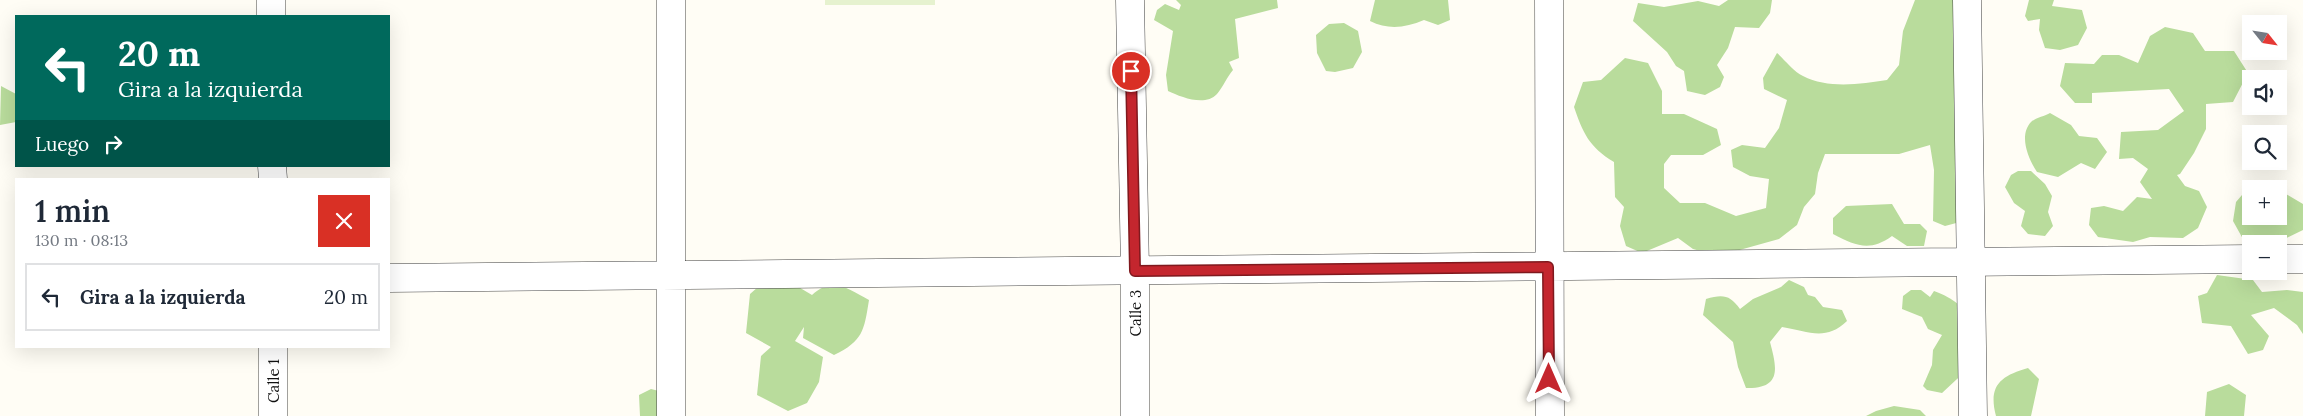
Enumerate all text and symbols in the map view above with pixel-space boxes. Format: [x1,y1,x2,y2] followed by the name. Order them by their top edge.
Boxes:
[2242,15,2288,60] north arrow
[2242,15,2287,280] map controls
[118,31,200,76] text: 20 m
[35,35,100,100] icon: left
[1110,50,1152,92] pin
[1117,57,1145,85] icon: arrive
[2242,70,2287,115] button: sound
[118,75,303,103] text: Gira a la izquierda
[2242,125,2287,170] button: search
[99,130,127,158] icon: right
[35,132,89,156] text: Luego
[2242,180,2287,225] button: +
[35,192,110,230] text: 1 min
[318,195,370,247] button: close
[35,230,128,250] text: 130 m · 08:13
[2242,235,2287,280] button: −
[37,283,65,311] icon: left
[80,285,246,309] text: Gira a la izquierda
[324,285,368,309] text: 20 m
[1126,290,1145,336] street label: Calle 3
[1522,352,1574,404] position arrow
[264,359,283,403] street label: Calle 1

